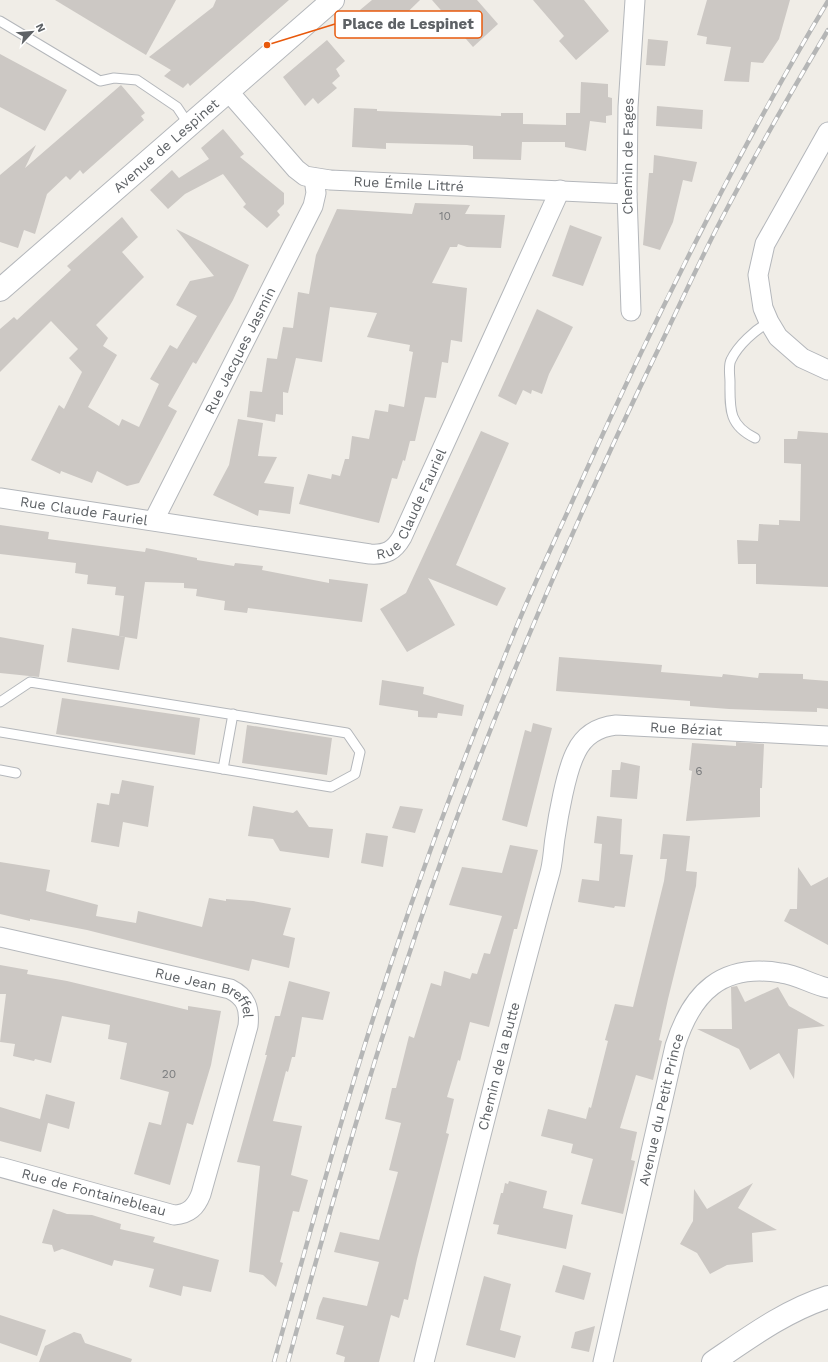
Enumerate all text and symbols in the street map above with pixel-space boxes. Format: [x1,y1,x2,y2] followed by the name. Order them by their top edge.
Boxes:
[335,11,482,38] callout: Place de Lespinet
[12,12,52,52] north arrow
[342,15,474,33] text: Place de Lespinet
[33,21,48,34] text: N
[110,95,222,196] street label: Avenue de Lespinet
[619,97,637,215] street label: Chemin de Fages
[353,173,464,194] street label: Rue Émile Littré
[439,209,451,223] house number: 10
[201,284,279,417] street label: Rue Jacques Jasmin
[375,445,450,562] street label: Rue Claude Fauriel
[19,493,150,528] street label: Rue Claude Fauriel
[649,719,723,739] street label: Rue Béziat
[695,764,703,778] house number: 6
[154,964,257,1019] street label: Rue Jean Breffel
[474,1000,523,1132] street label: Chemin de la Butte
[635,1031,687,1187] street label: Avenue du Petit Prince
[162,1067,176,1081] house number: 20
[20,1165,168,1219] street label: Rue de Fontainebleau

